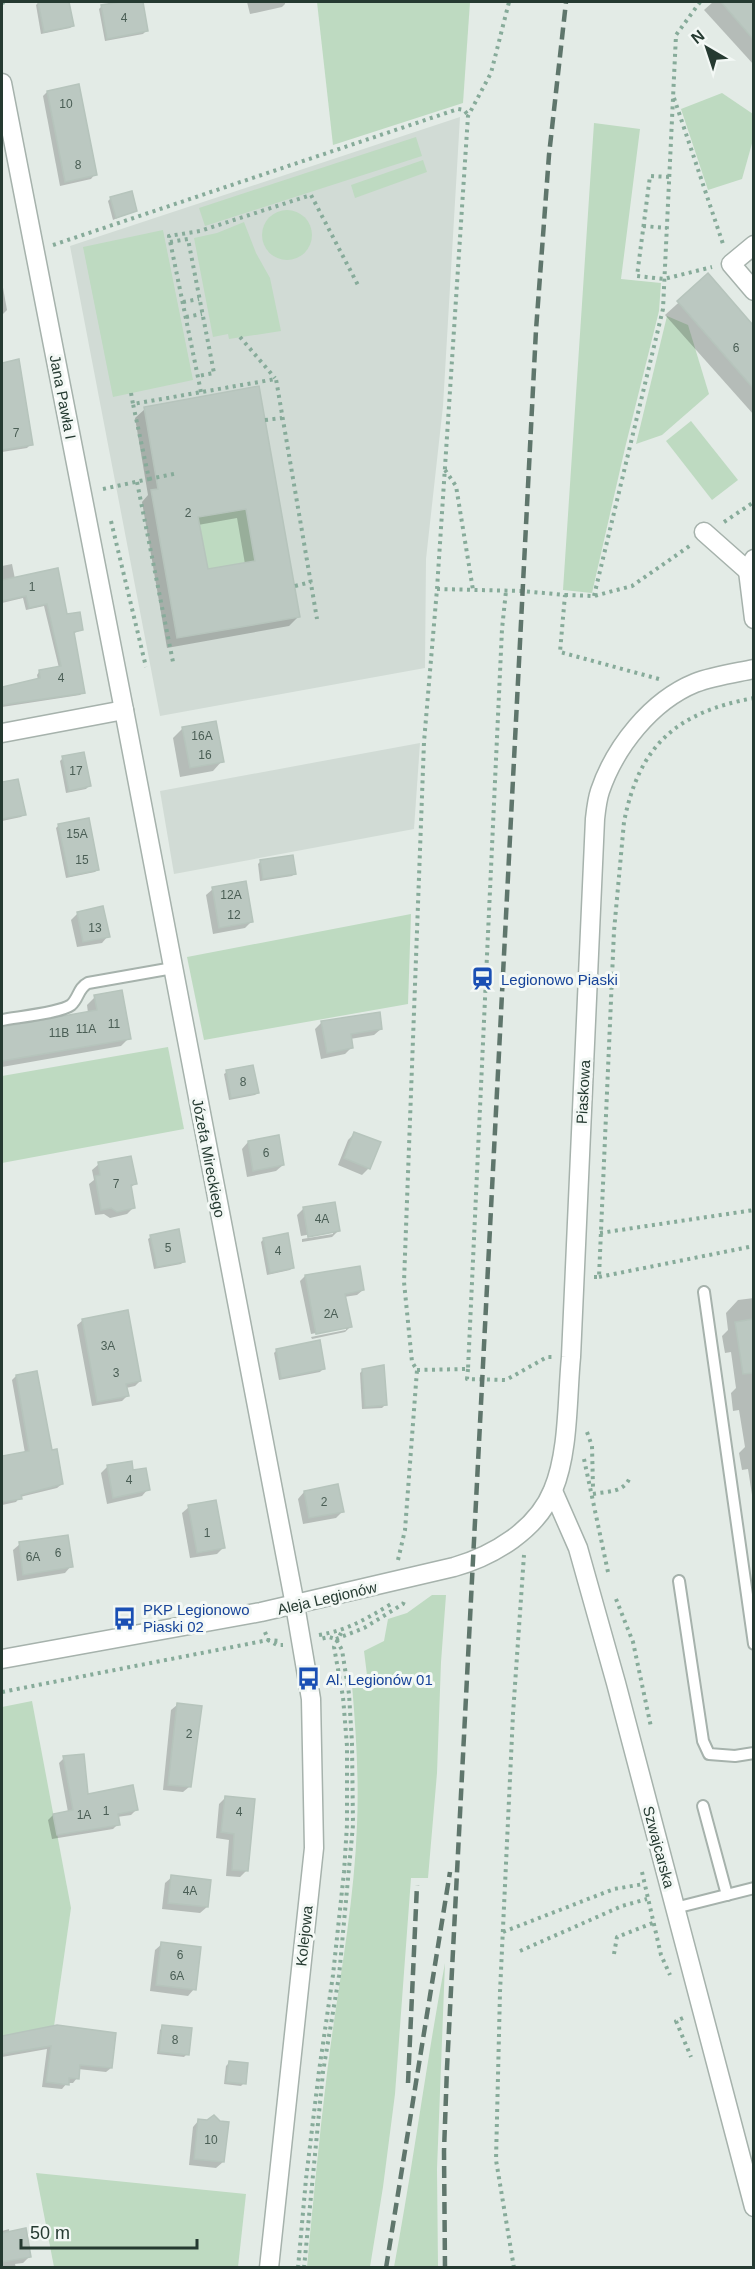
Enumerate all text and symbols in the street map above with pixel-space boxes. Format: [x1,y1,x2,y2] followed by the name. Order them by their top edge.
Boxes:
[121,11,128,25] house number: 4
[677,18,737,78] north arrow
[688,26,708,47] text: N
[59,97,73,111] house number: 10
[75,158,82,172] house number: 8
[733,341,740,355] house number: 6
[46,353,80,441] street label: Jana Pawła I
[13,426,20,440] house number: 7
[185,506,192,520] house number: 2
[29,580,36,594] house number: 1
[58,671,65,685] house number: 4
[191,729,213,743] house number: 16A
[198,748,212,762] house number: 16
[69,764,83,778] house number: 17
[66,827,88,841] house number: 15A
[75,853,89,867] house number: 15
[220,888,242,902] house number: 12A
[227,908,241,922] house number: 12
[88,921,102,935] house number: 13
[470,966,496,992] station icon: Legionowo Piaski
[501,971,618,988] place label: Legionowo Piaski
[108,1017,121,1031] house number: 11
[76,1022,96,1036] house number: 11A
[49,1026,69,1040] house number: 11B
[573,1059,593,1125] street label: Piaskowa
[240,1075,247,1089] house number: 8
[189,1097,229,1219] street label: Józefa Mireckiego
[263,1146,270,1160] house number: 6
[113,1177,120,1191] house number: 7
[315,1212,329,1226] house number: 4A
[165,1241,172,1255] house number: 5
[275,1244,282,1258] house number: 4
[324,1307,338,1321] house number: 2A
[101,1339,115,1353] house number: 3A
[113,1366,120,1380] house number: 3
[126,1473,133,1487] house number: 4
[321,1495,328,1509] house number: 2
[204,1526,211,1540] house number: 1
[55,1546,62,1560] house number: 6
[26,1550,40,1564] house number: 6A
[276,1578,379,1618] street label: Aleja Legionów
[143,1601,249,1635] place label: PKP Legionowo Piaski 02
[112,1605,138,1631] bus stop icon: PKP Legionowo Piaski 02
[295,1666,321,1692] bus stop icon: Al. Legionów 01
[326,1671,433,1688] place label: Al. Legionów 01
[186,1727,193,1741] house number: 2
[103,1804,110,1818] house number: 1
[640,1804,678,1890] street label: Szwajcarska
[236,1805,243,1819] house number: 4
[77,1808,91,1822] house number: 1A
[183,1884,197,1898] house number: 4A
[292,1904,316,1967] street label: Kolejowa
[177,1948,184,1962] house number: 6
[170,1969,184,1983] house number: 6A
[172,2033,179,2047] house number: 8
[204,2133,218,2147] house number: 10
[21,2212,196,2250] scale bar
[30,2223,70,2243] text: 50 m

